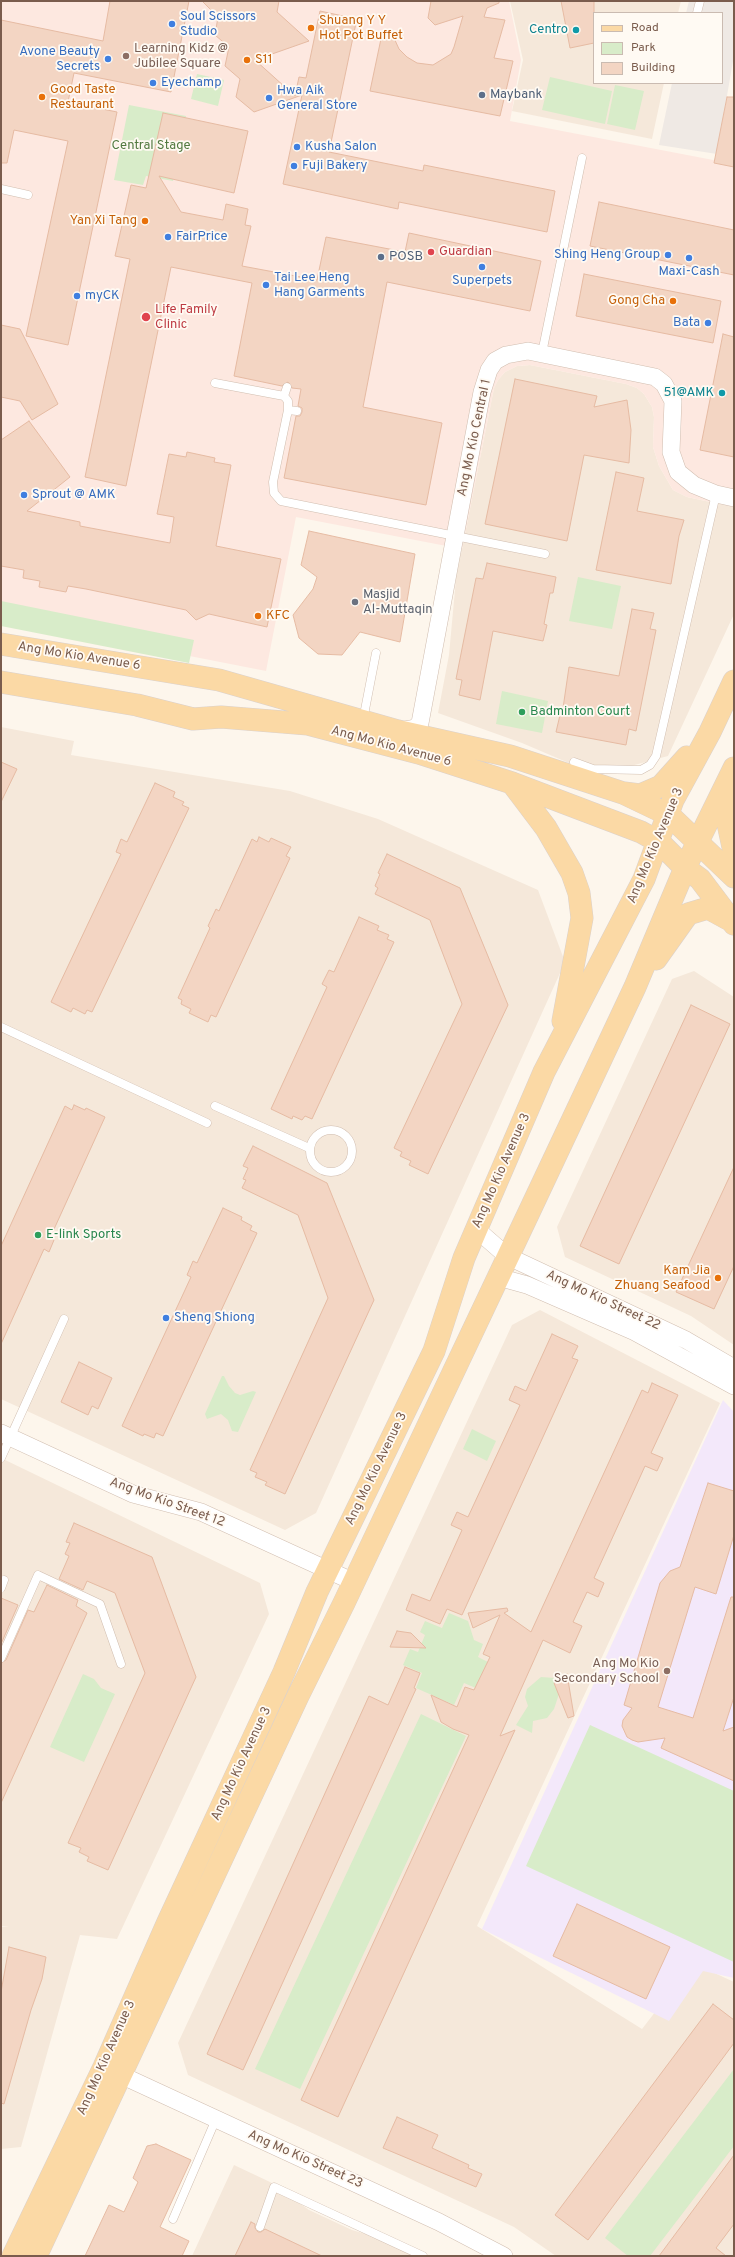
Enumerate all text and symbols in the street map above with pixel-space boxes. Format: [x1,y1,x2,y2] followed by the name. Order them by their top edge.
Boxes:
[180,9,256,40] place label: Soul Scissors Studio
[593,12,723,84] legend
[319,13,403,44] place label: Shuang Y Y Hot Pot Buffet
[167,19,177,29] marker: Soul Scissors Studio
[631,20,659,36] text: Road
[529,22,568,38] place label: Centro
[306,23,316,33] marker: Shuang Y Y Hot Pot Buffet
[571,25,581,35] marker: Centro
[631,40,656,56] text: Park
[134,41,228,72] place label: Learning Kidz @ Jubilee Square
[19,44,100,75] place label: Avone Beauty Secrets
[121,51,131,61] marker: Learning Kidz @ Jubilee Square
[255,52,272,68] place label: S11
[103,54,113,64] marker: Avone Beauty Secrets
[242,55,252,65] marker: S11
[631,60,675,76] text: Building
[161,75,222,91] place label: Eyechamp
[148,78,158,88] marker: Eyechamp
[50,82,116,113] place label: Good Taste Restaurant
[277,83,357,114] place label: Hwa Aik General Store
[490,87,542,103] place label: Maybank
[477,90,487,100] marker: Maybank
[37,92,47,102] marker: Good Taste Restaurant
[264,93,274,103] marker: Hwa Aik General Store
[112,138,190,154] park label: Central Stage
[305,139,377,155] place label: Kusha Salon
[292,142,302,152] marker: Kusha Salon
[302,158,367,174] place label: Fuji Bakery
[289,161,299,171] marker: Fuji Bakery
[70,213,137,229] place label: Yan Xi Tang
[140,216,150,226] marker: Yan Xi Tang
[176,229,228,245] place label: FairPrice
[163,232,173,242] marker: FairPrice
[439,244,492,260] place label: Guardian
[426,247,436,257] marker: Guardian
[554,247,660,263] place label: Shing Heng Group
[389,249,423,265] place label: POSB
[663,250,673,260] marker: Shing Heng Group
[376,252,386,262] marker: POSB
[684,253,694,263] marker: Maxi-Cash
[477,262,487,272] marker: Superpets
[659,264,719,280] place label: Maxi-Cash
[274,270,365,301] place label: Tai Lee Heng Hang Garments
[452,273,512,289] place label: Superpets
[261,280,271,290] marker: Tai Lee Heng Hang Garments
[85,288,120,304] place label: myCK
[72,291,82,301] marker: myCK
[608,293,665,309] place label: Gong Cha
[668,296,678,306] marker: Gong Cha
[155,302,217,333] place label: Life Family Clinic
[140,311,152,323] marker: Life Family Clinic
[673,315,700,331] place label: Bata
[703,318,713,328] marker: Bata
[455,378,495,498] street label: Ang Mo Kio Central 1
[663,385,714,401] place label: 51@AMK
[717,388,727,398] marker: 51@AMK
[32,487,115,503] place label: Sprout @ AMK
[19,490,29,500] marker: Sprout @ AMK
[363,587,433,618] place label: Masjid Al-Muttaqin
[350,597,360,607] marker: Masjid Al-Muttaqin
[266,608,290,624] place label: KFC
[253,611,263,621] marker: KFC
[17,640,141,674] street label: Ang Mo Kio Avenue 6
[530,704,630,720] place label: Badminton Court
[517,707,527,717] marker: Badminton Court
[329,723,453,771] street label: Ang Mo Kio Avenue 6
[625,786,687,906] street label: Ang Mo Kio Avenue 3
[470,1111,534,1231] street label: Ang Mo Kio Avenue 3
[46,1227,121,1243] place label: E-link Sports
[33,1230,43,1240] marker: E-link Sports
[614,1263,710,1294] place label: Kam Jia Zhuang Seafood
[543,1268,663,1334] street label: Ang Mo Kio Street 22
[713,1273,723,1283] marker: Kam Jia Zhuang Seafood
[174,1310,255,1326] place label: Sheng Shiong
[161,1313,171,1323] marker: Sheng Shiong
[343,1410,411,1528] street label: Ang Mo Kio Avenue 3
[107,1475,227,1531] street label: Ang Mo Kio Street 12
[554,1656,659,1687] place label: Ang Mo Kio Secondary School
[662,1666,672,1676] marker: Ang Mo Kio Secondary School
[209,1704,275,1824] street label: Ang Mo Kio Avenue 3
[75,1998,139,2118] street label: Ang Mo Kio Avenue 3
[245,2128,365,2192] street label: Ang Mo Kio Street 23

